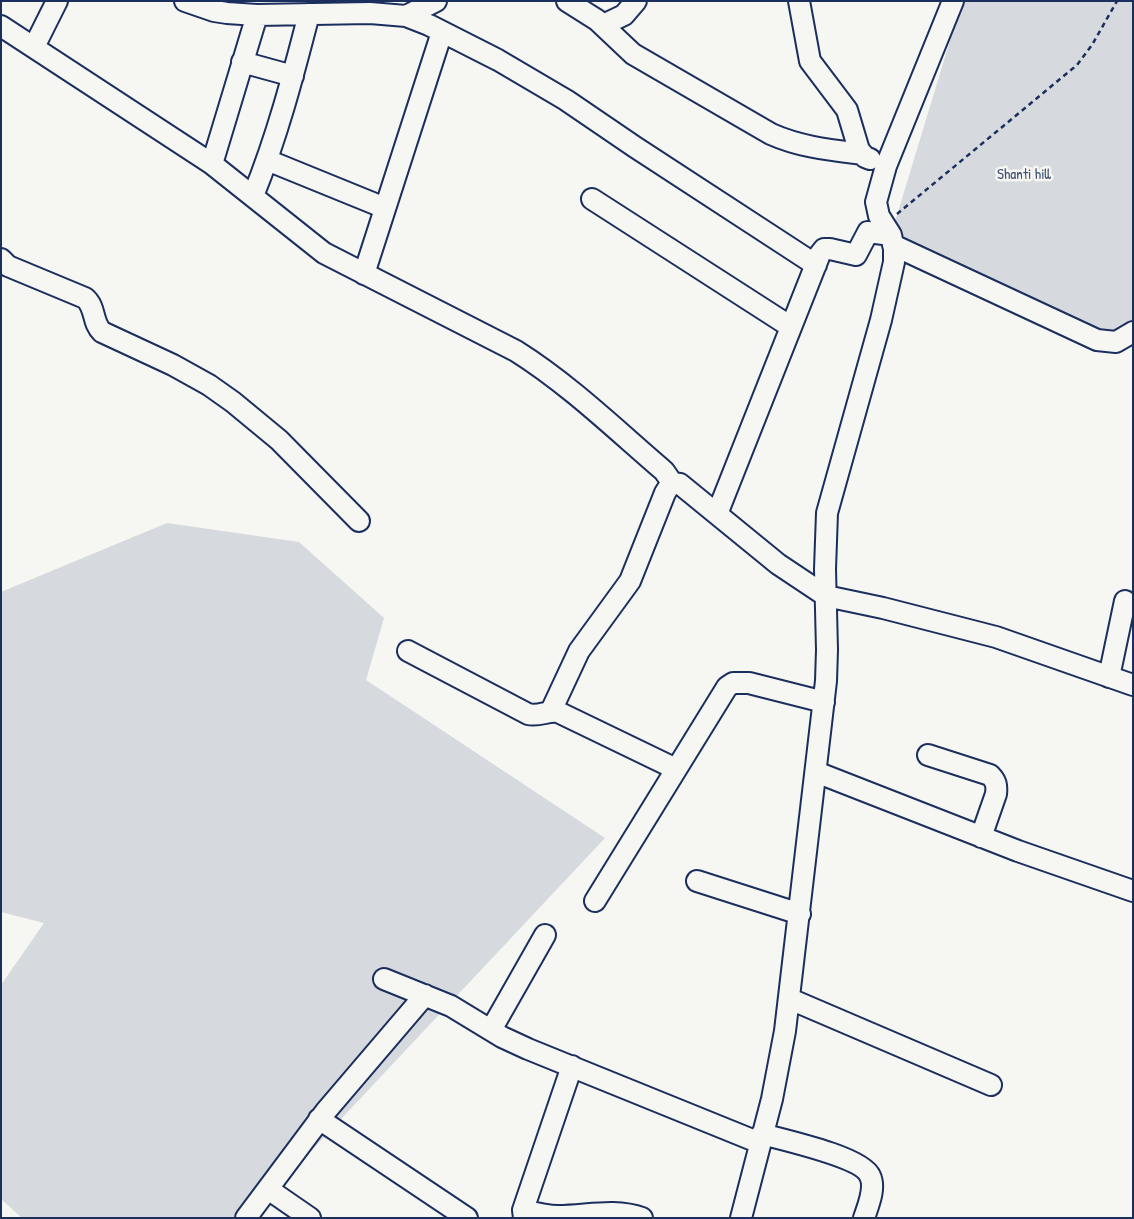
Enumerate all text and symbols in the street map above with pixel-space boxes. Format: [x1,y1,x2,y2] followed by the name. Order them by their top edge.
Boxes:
[997,166,1051,184] park label: Shanti hill

